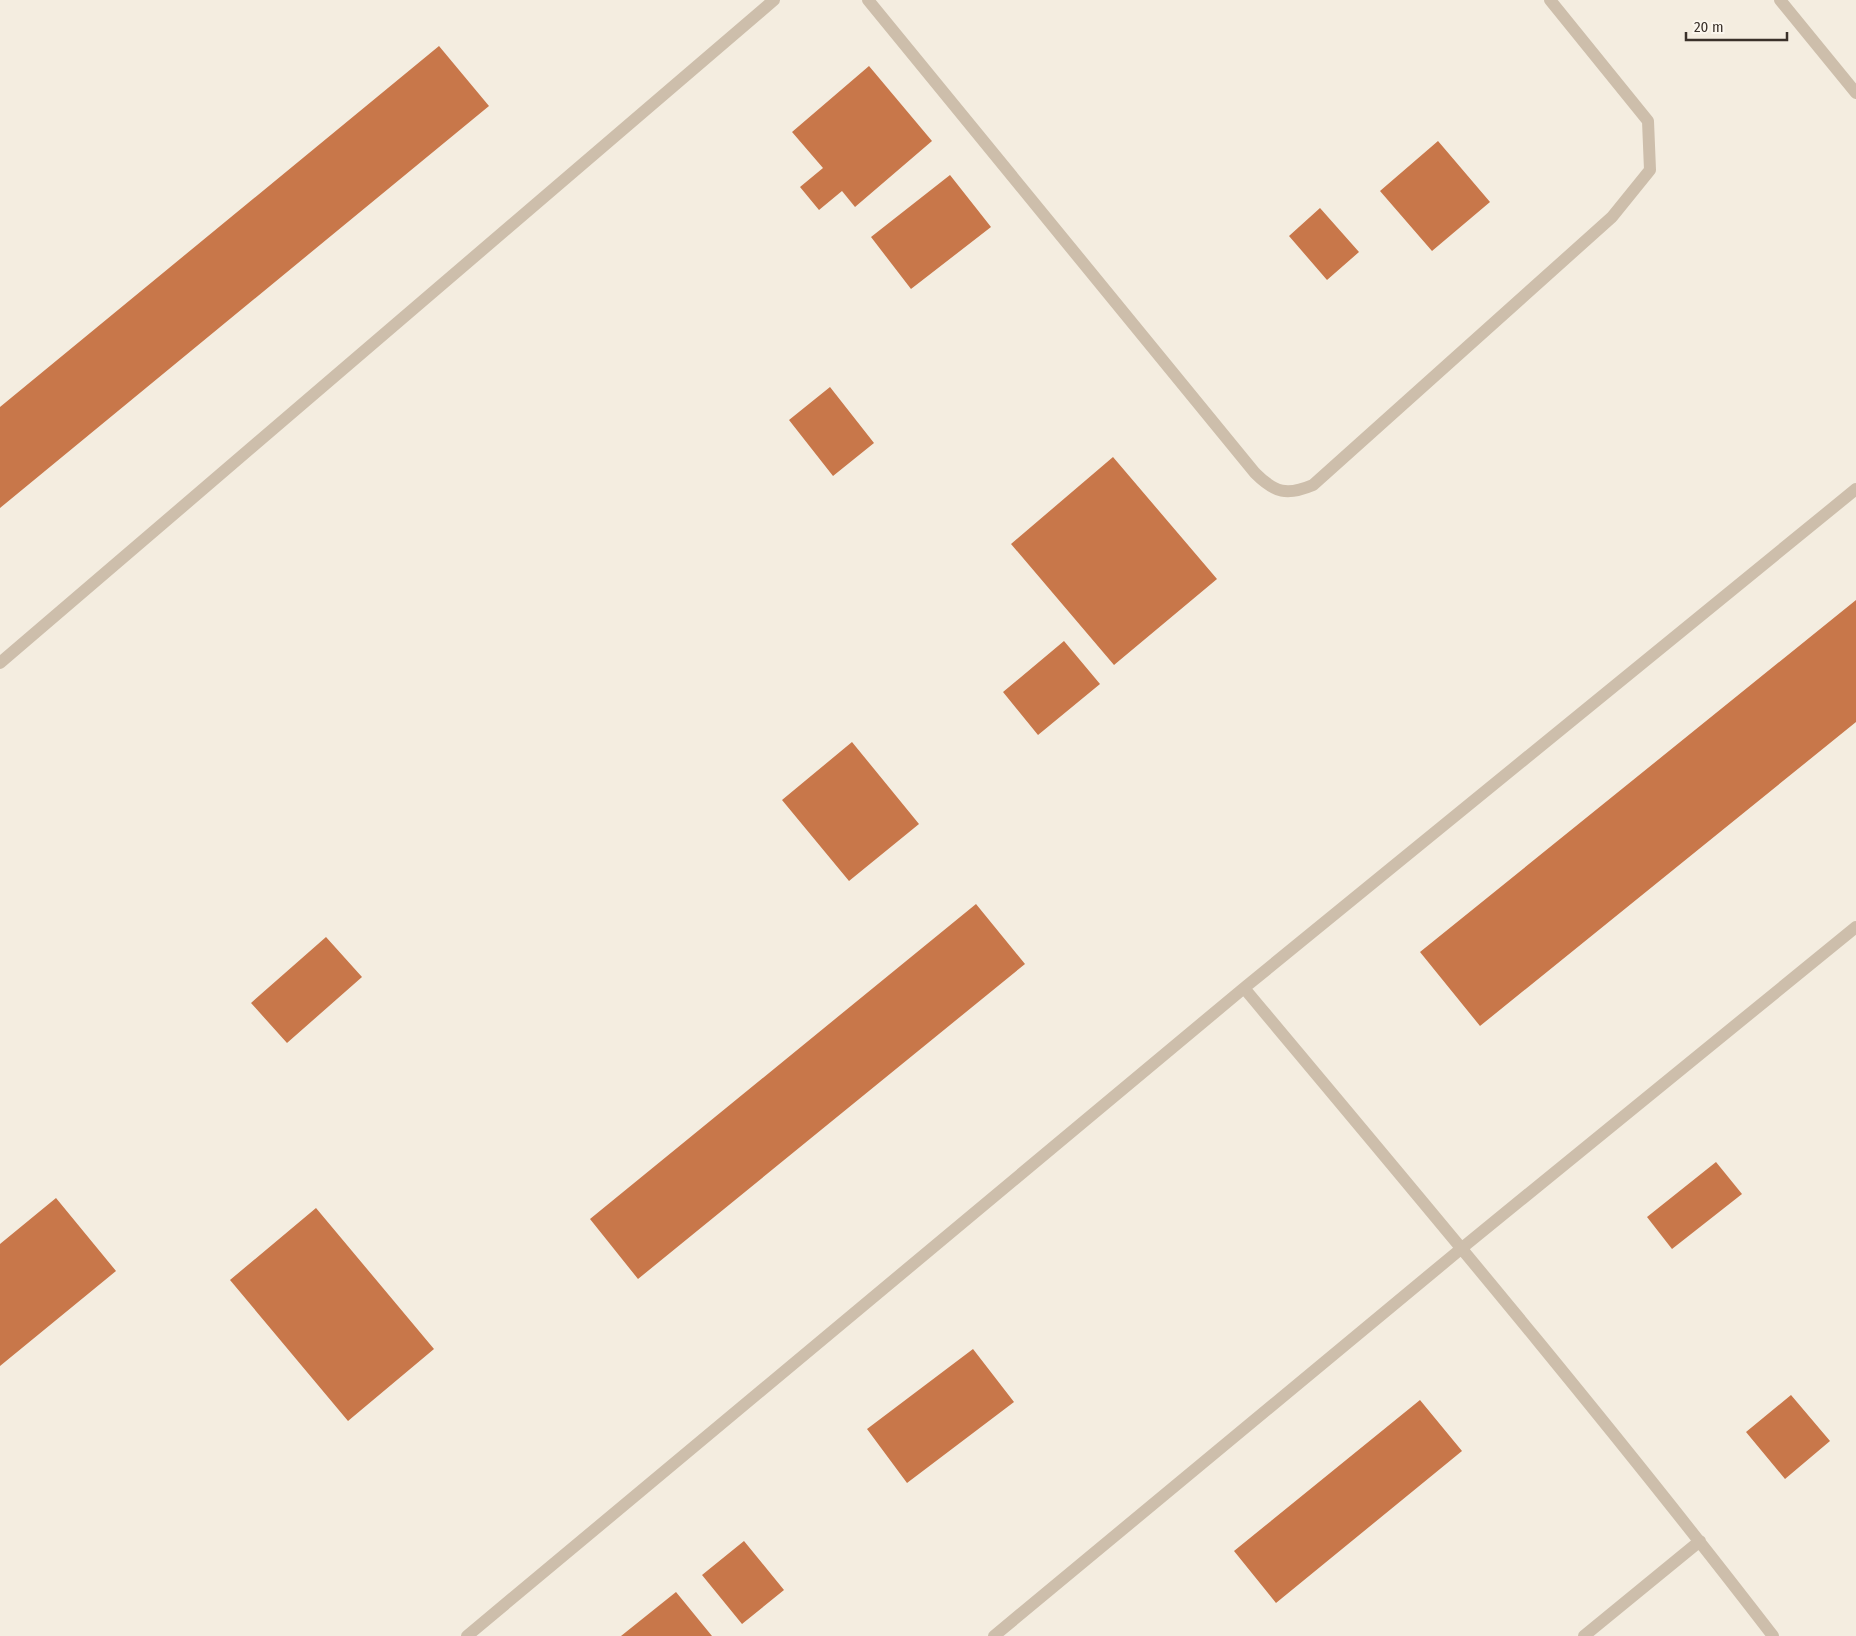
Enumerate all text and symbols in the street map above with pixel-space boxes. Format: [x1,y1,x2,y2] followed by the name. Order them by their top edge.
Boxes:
[1686,10,1787,42] scale bar
[1694,18,1724,36] text: 20 m

